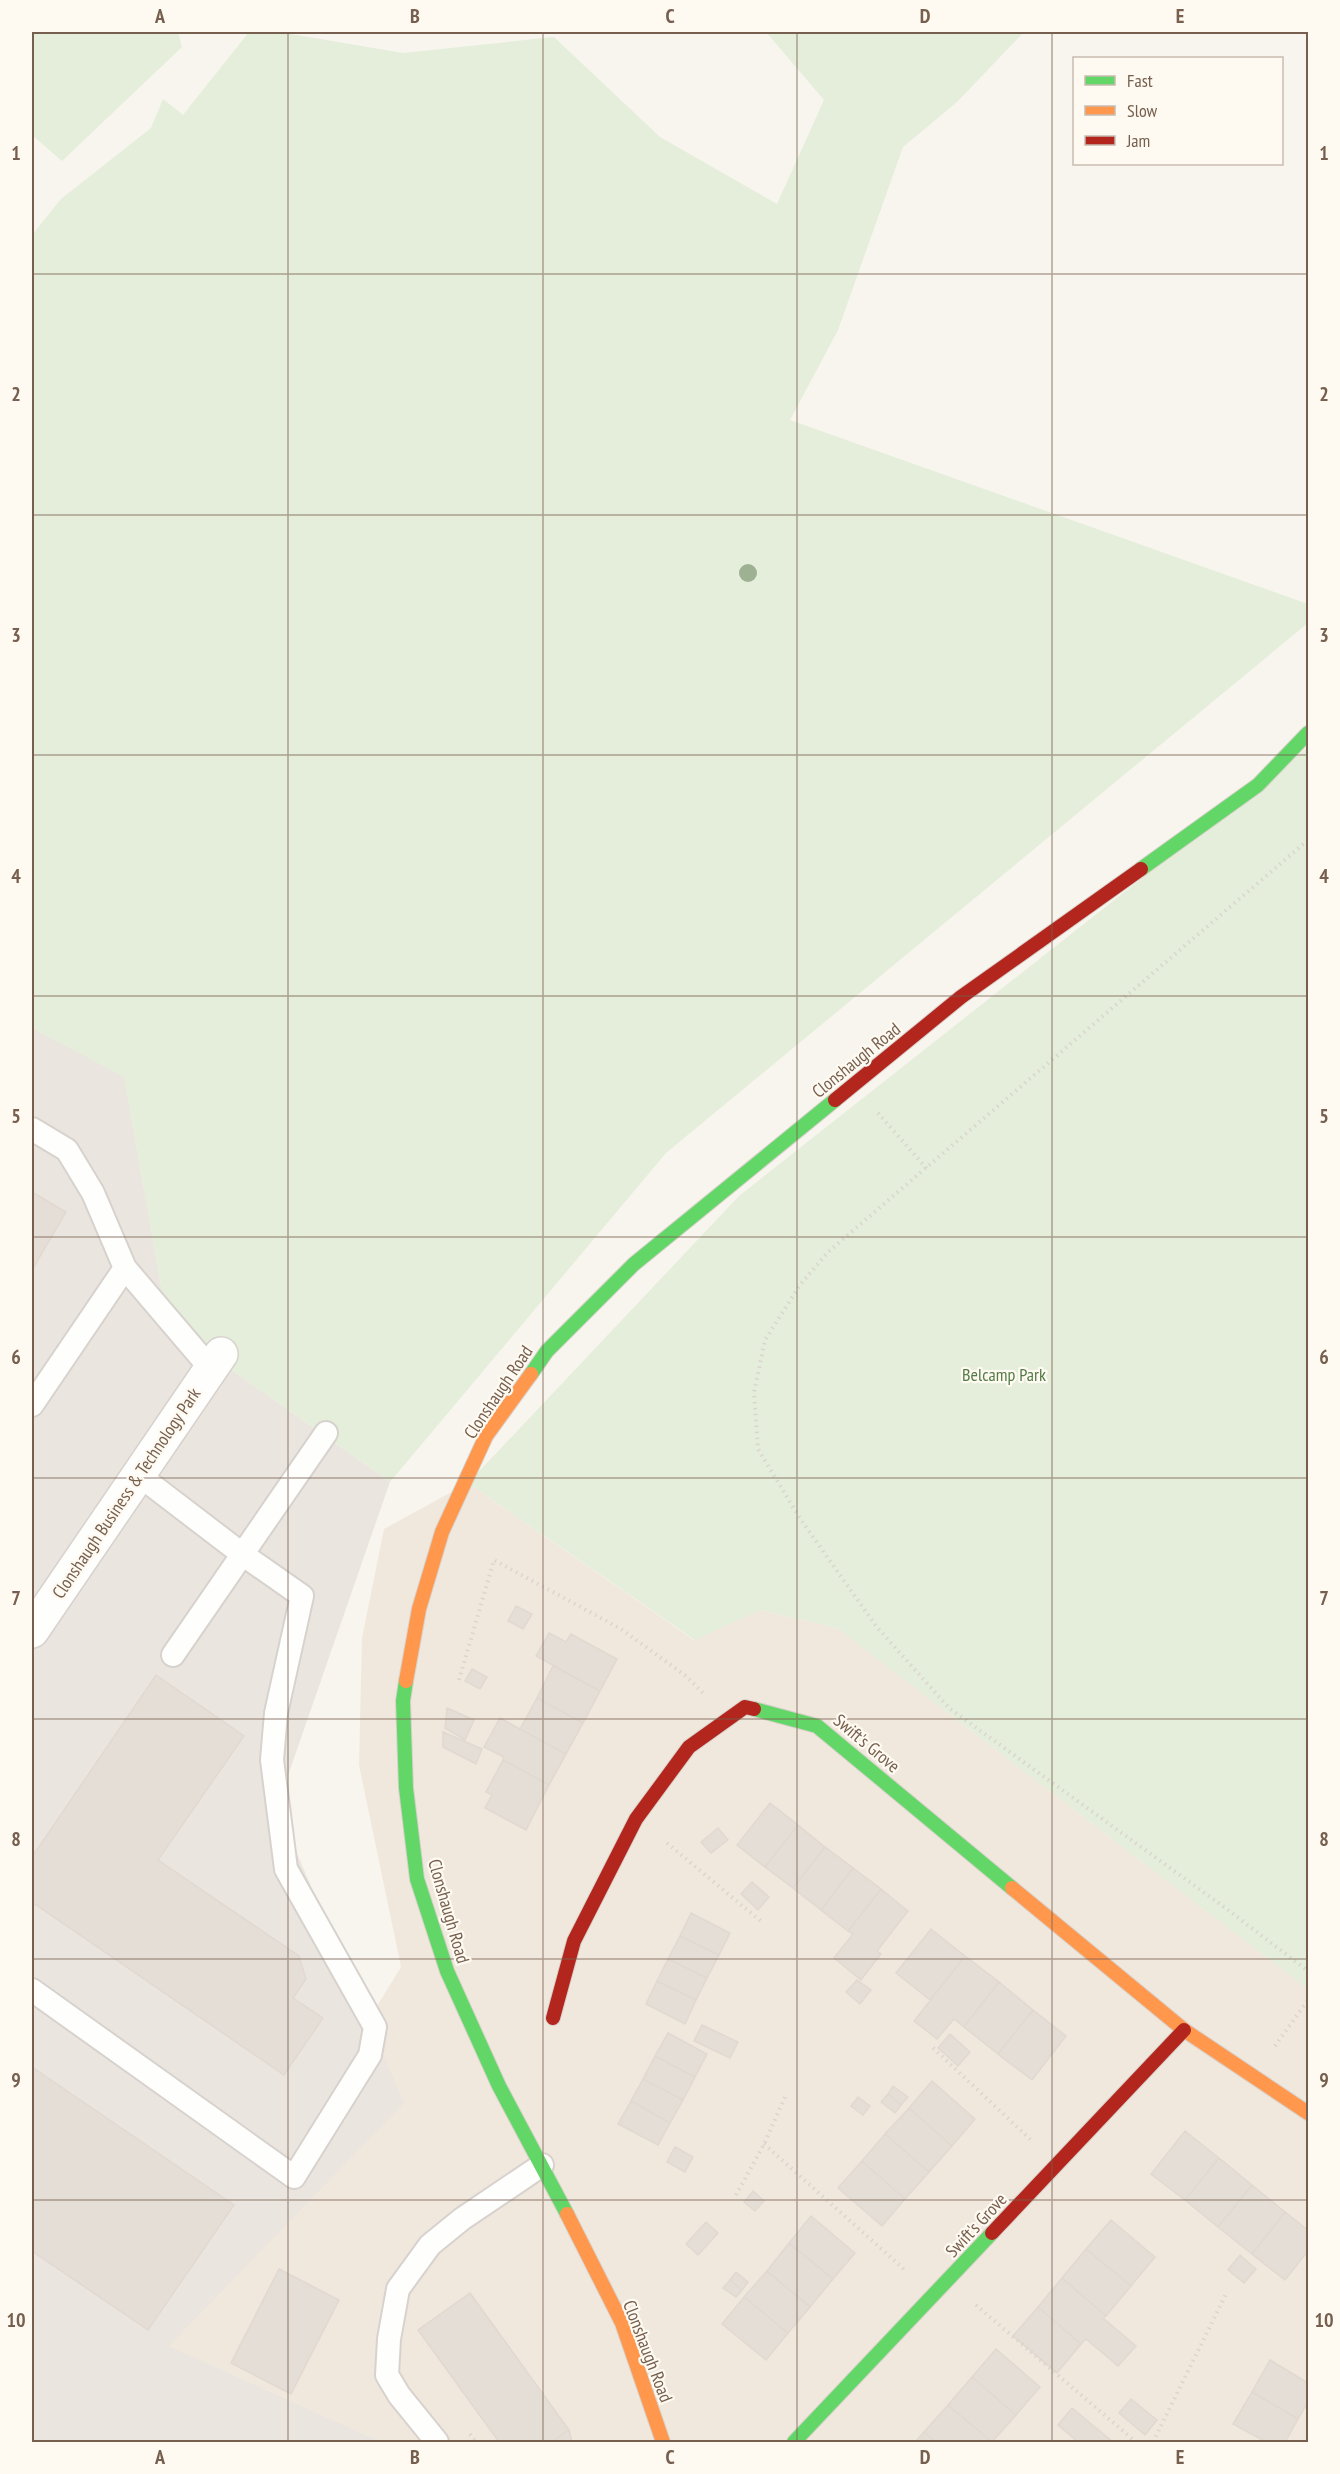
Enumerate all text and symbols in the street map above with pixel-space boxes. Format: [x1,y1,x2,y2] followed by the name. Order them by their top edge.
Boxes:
[154,3,166,29] text: A
[410,3,420,29] text: B
[665,3,675,29] text: C
[920,3,931,29] text: D
[1176,3,1184,29] text: E
[1073,57,1283,165] legend
[1127,69,1153,92] text: Fast
[1127,99,1158,122] text: Slow
[1126,129,1150,152] text: Jam
[11,140,21,166] text: 1
[1319,140,1329,166] text: 1
[11,381,21,407] text: 2
[1319,381,1329,407] text: 2
[11,622,21,648] text: 3
[1319,622,1329,648] text: 3
[11,863,21,889] text: 4
[1319,863,1329,889] text: 4
[807,1017,905,1103] street label: Clonshaugh Road
[11,1103,21,1129] text: 5
[1319,1103,1329,1129] text: 5
[458,1341,538,1443] street label: Clonshaugh Road
[11,1344,21,1370] text: 6
[1319,1344,1329,1370] text: 6
[962,1363,1046,1386] park label: Belcamp Park
[47,1383,205,1603] street label: Clonshaugh Business & Technology Park
[11,1585,21,1611] text: 7
[1319,1585,1329,1611] text: 7
[829,1709,905,1777] street label: Swift's Grove
[11,1826,21,1852] text: 8
[1319,1826,1329,1852] text: 8
[423,1856,475,1966] street label: Clonshaugh Road
[11,2067,21,2093] text: 9
[1319,2067,1329,2093] text: 9
[940,2188,1012,2262] street label: Swift's Grove
[618,2297,678,2405] street label: Clonshaugh Road
[6,2307,26,2333] text: 10
[1314,2307,1334,2333] text: 10
[154,2444,166,2470] text: A
[410,2444,420,2470] text: B
[665,2444,675,2470] text: C
[920,2444,931,2470] text: D
[1176,2444,1184,2470] text: E

